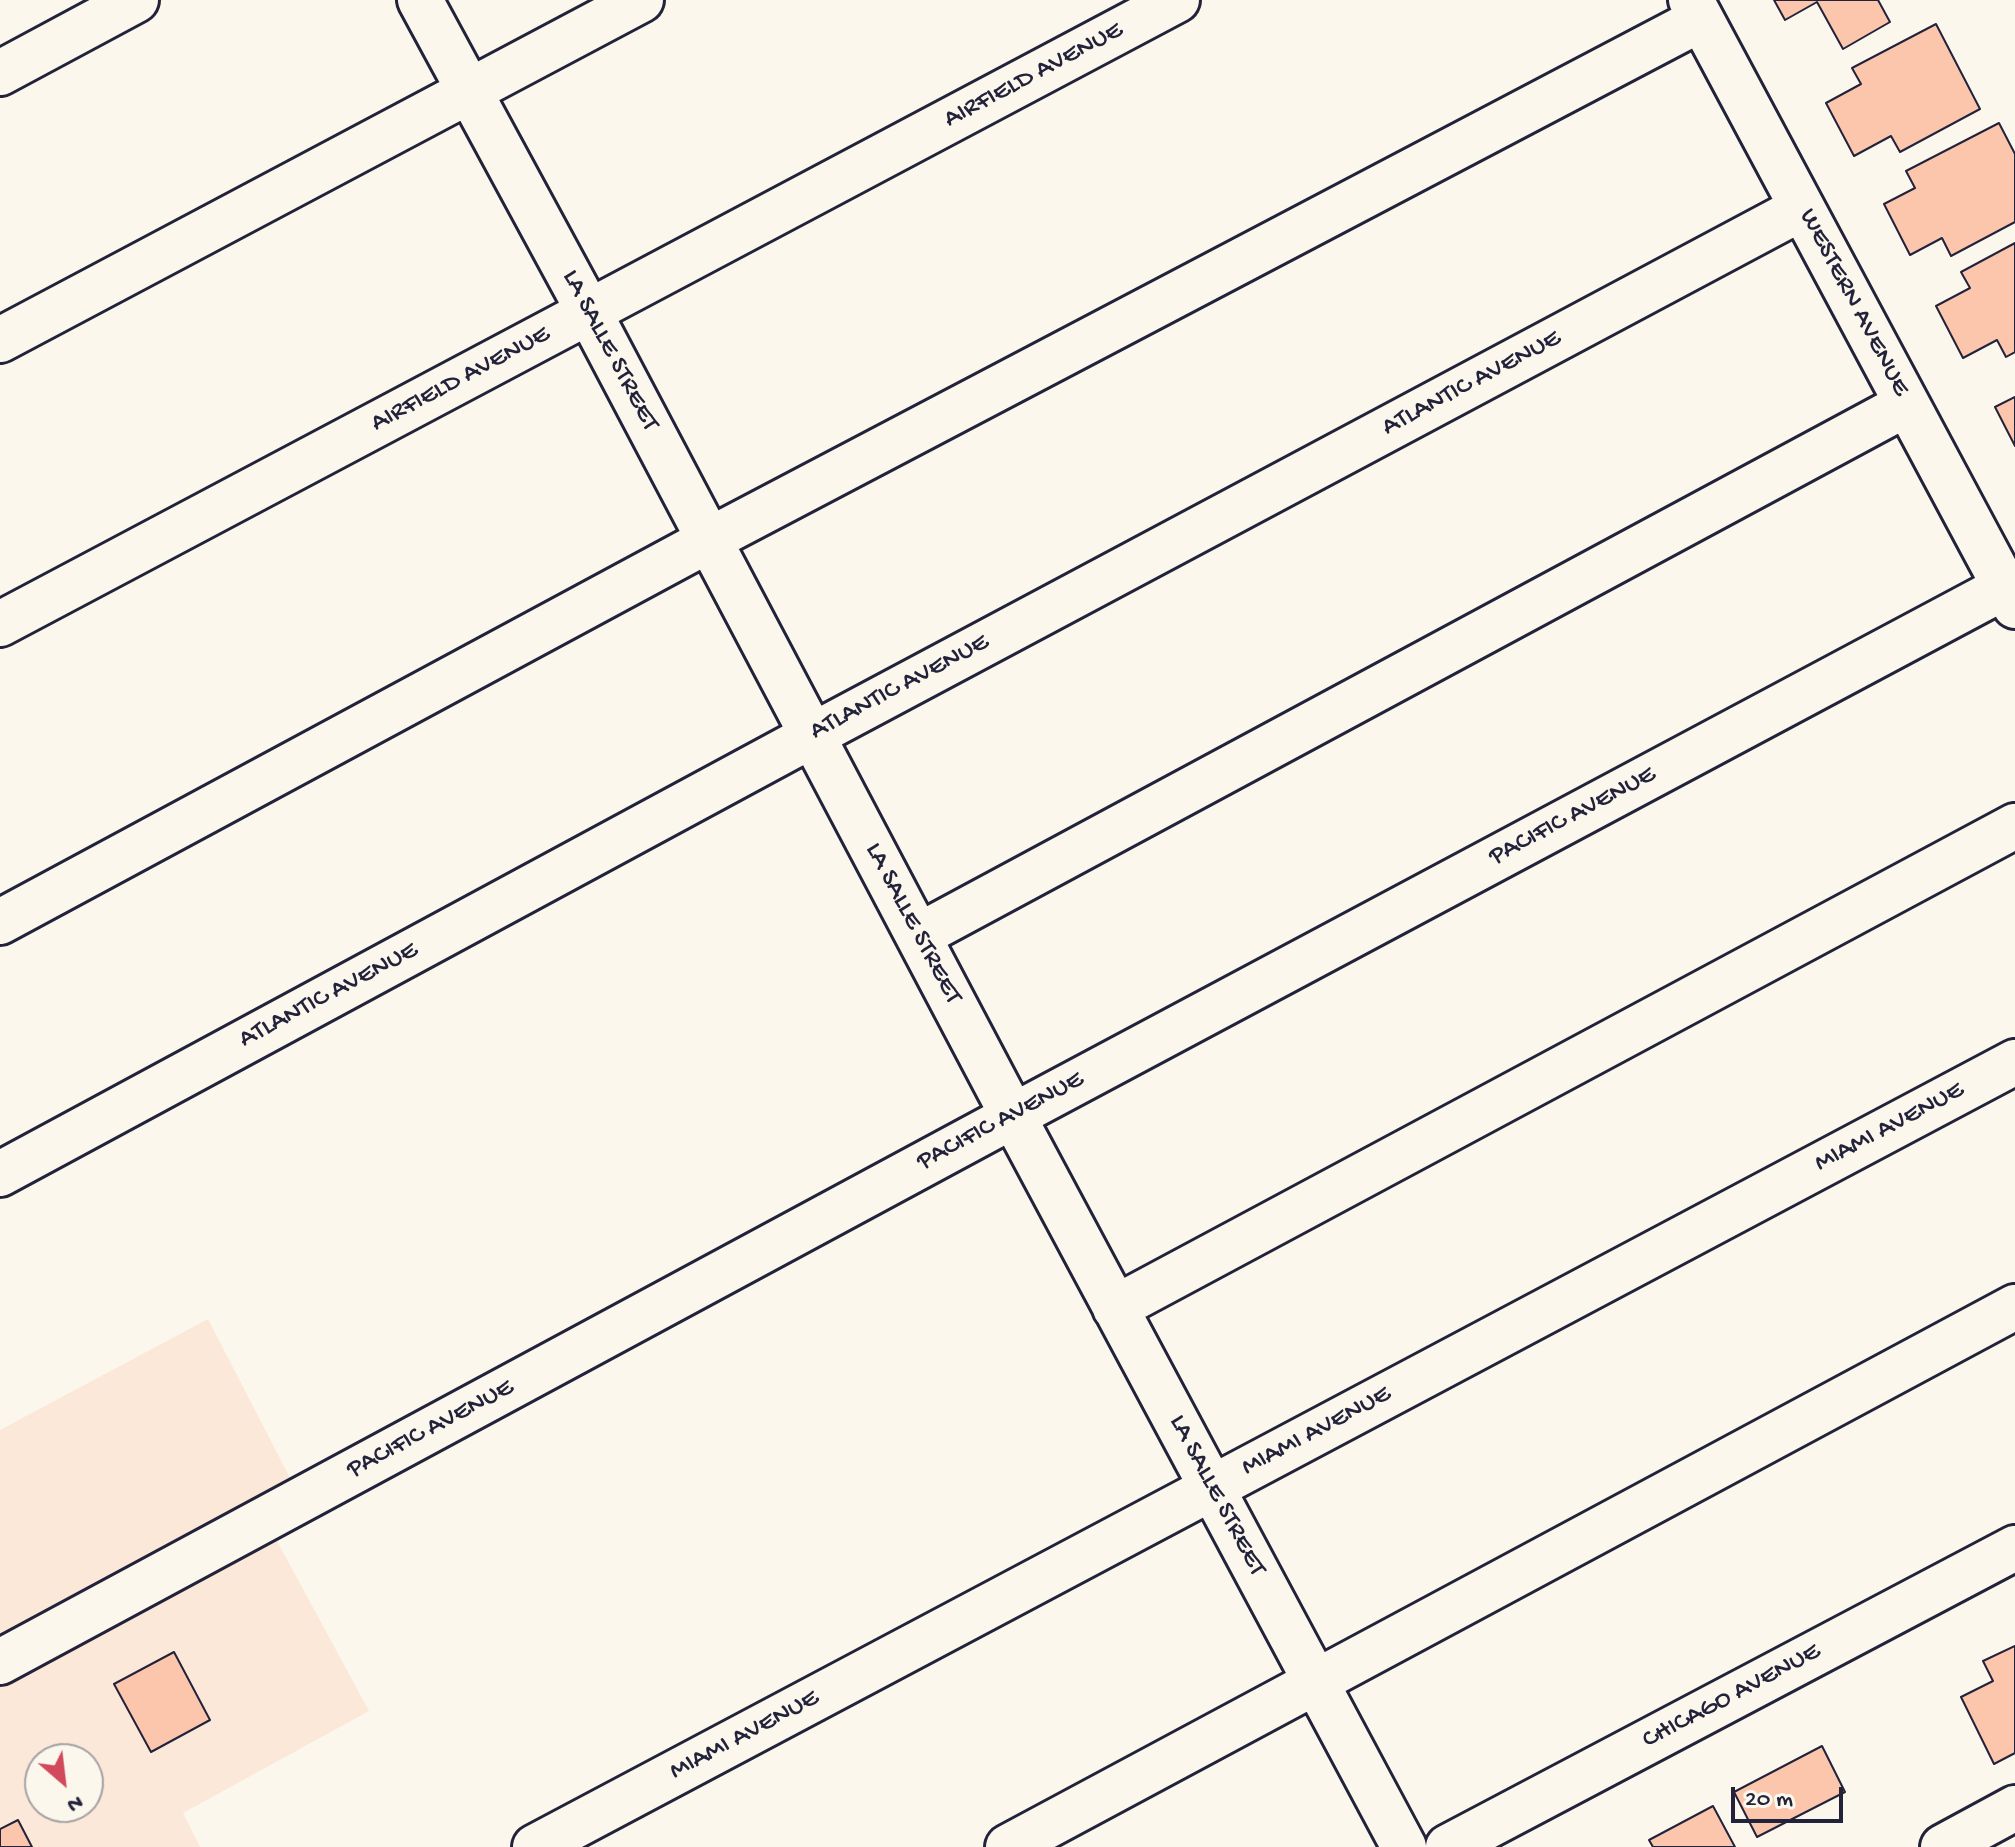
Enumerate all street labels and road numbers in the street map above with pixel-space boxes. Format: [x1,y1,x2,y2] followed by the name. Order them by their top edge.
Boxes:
[939,16,1129,136] street label: AIRFIELD AVENUE
[1791,204,1915,402] street label: WESTERN AVENUE
[553,265,665,437] street label: LA SALLE STREET
[366,320,556,440] street label: AIRFIELD AVENUE
[1377,324,1567,444] street label: ATLANTIC AVENUE
[805,628,995,748] street label: ATLANTIC AVENUE
[1484,760,1662,874] street label: PACIFIC AVENUE
[856,838,968,1010] street label: LA SALLE STREET
[234,936,424,1056] street label: ATLANTIC AVENUE
[912,1065,1090,1179] street label: PACIFIC AVENUE
[1810,1076,1970,1180] street label: MIAMI AVENUE
[342,1373,520,1487] street label: PACIFIC AVENUE
[1237,1380,1397,1484] street label: MIAMI AVENUE
[1160,1410,1272,1582] street label: LA SALLE STREET
[1638,1637,1826,1757] street label: CHICAGO AVENUE
[665,1684,825,1788] street label: MIAMI AVENUE

